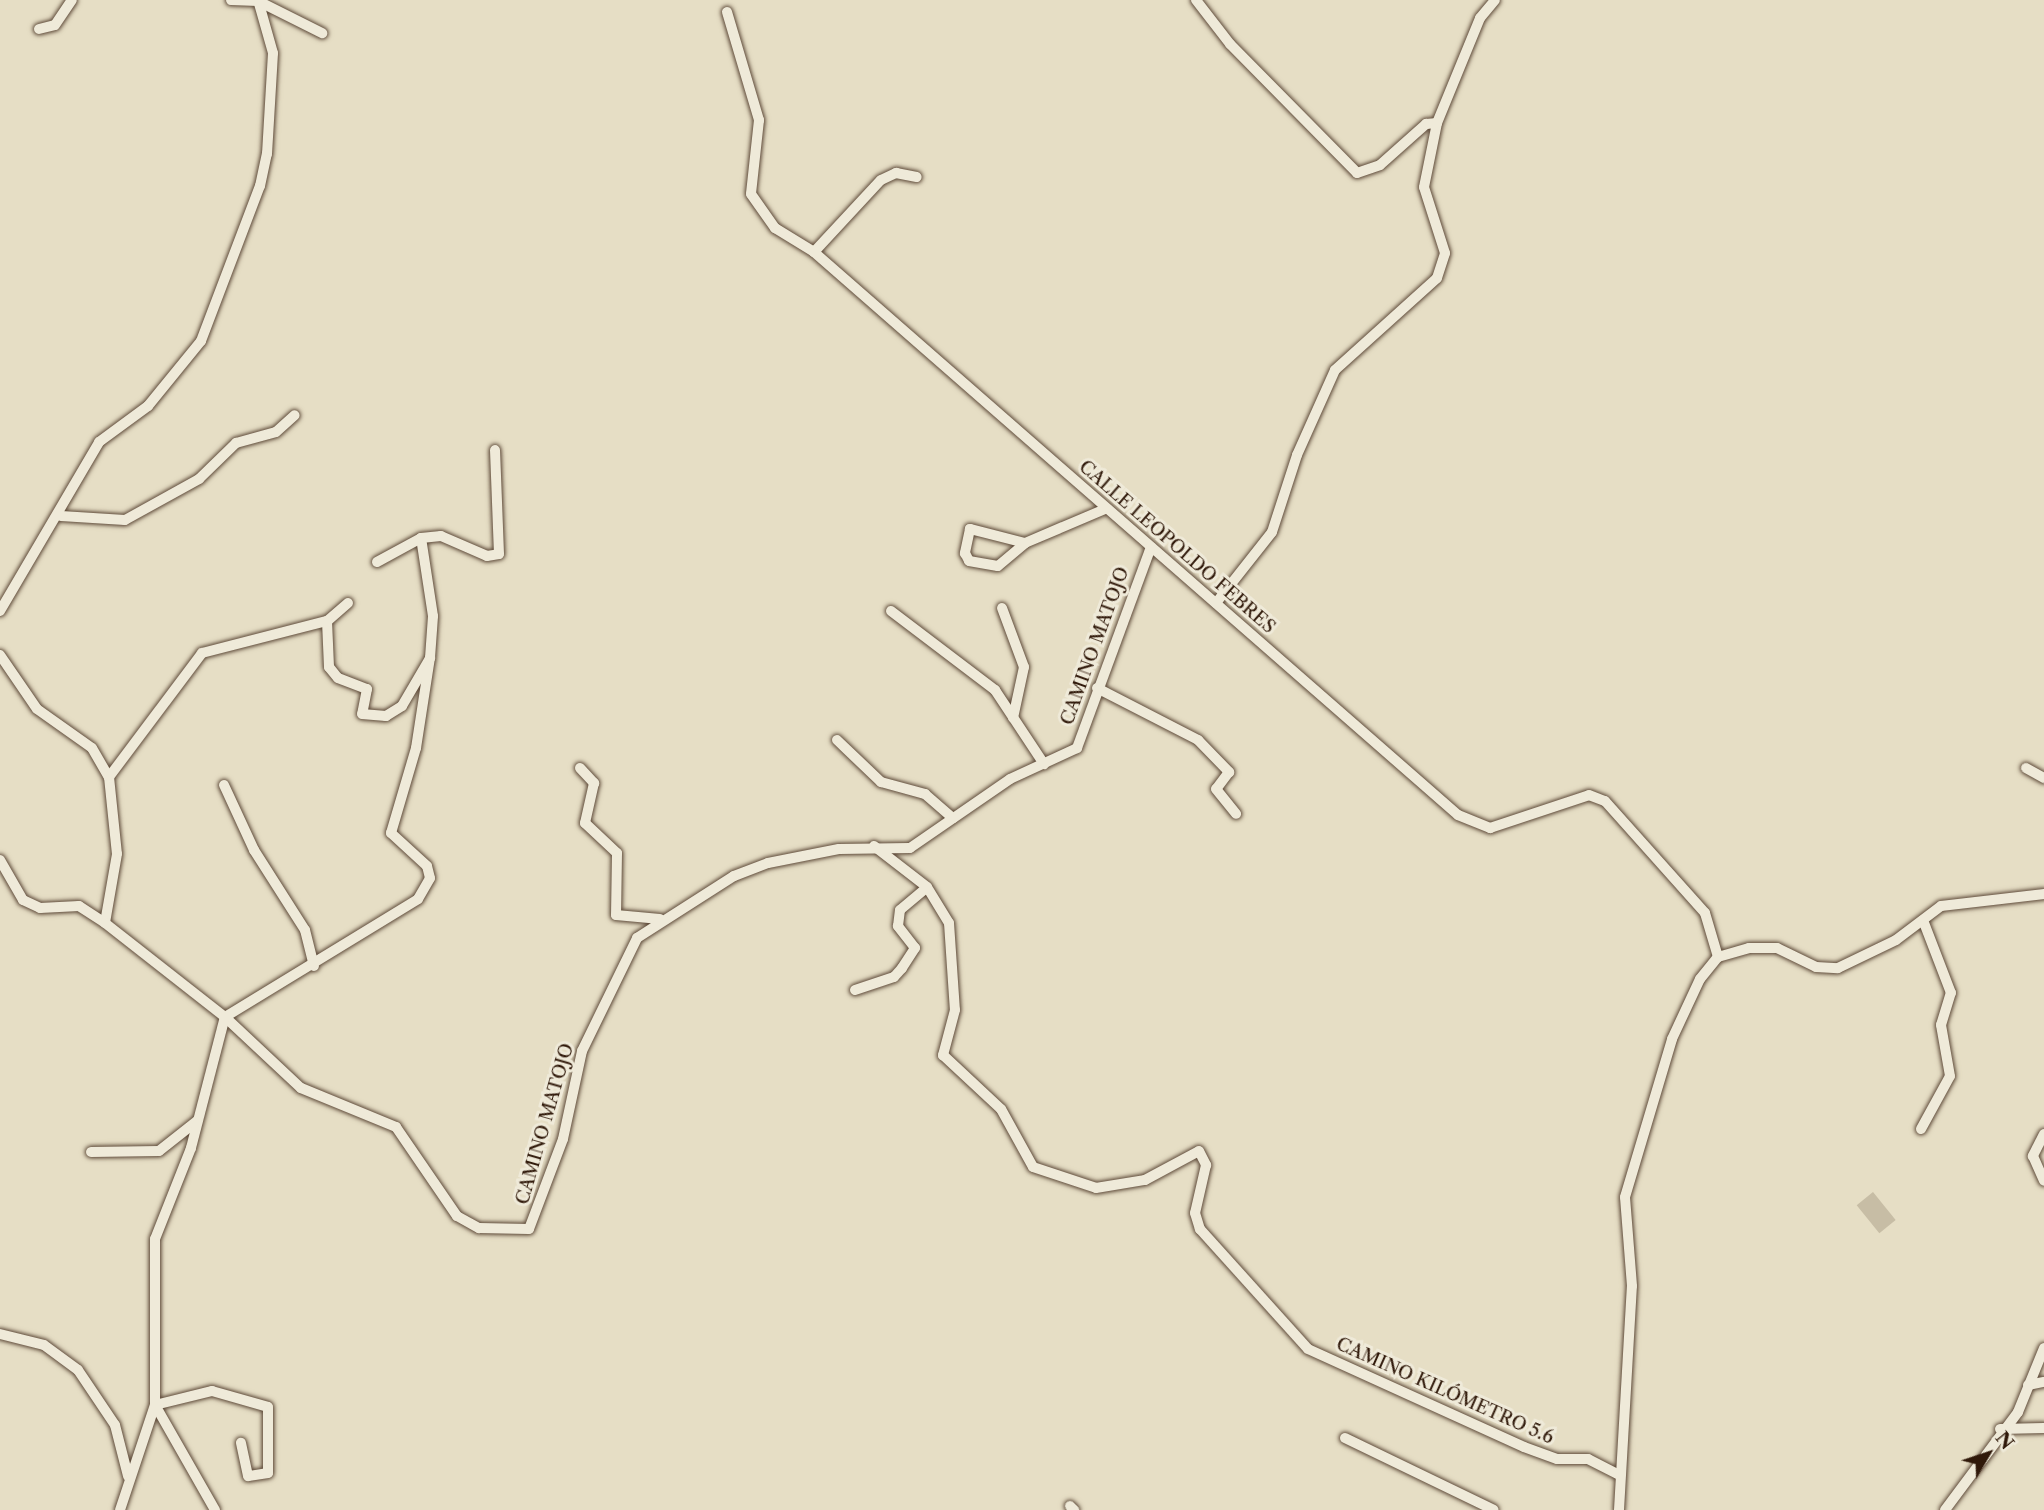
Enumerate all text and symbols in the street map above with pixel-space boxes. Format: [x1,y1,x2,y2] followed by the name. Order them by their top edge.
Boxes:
[1075,456,1279,638] street label: CALLE LEOPOLDO FEBRES
[1056,564,1134,728] street label: CAMINO MATOJO
[512,1041,578,1207] street label: CAMINO MATOJO
[1333,1333,1557,1449] street label: CAMINO KILÓMETRO 5.6
[1953,1419,2023,1489] north arrow
[1991,1427,2019,1454] text: N

